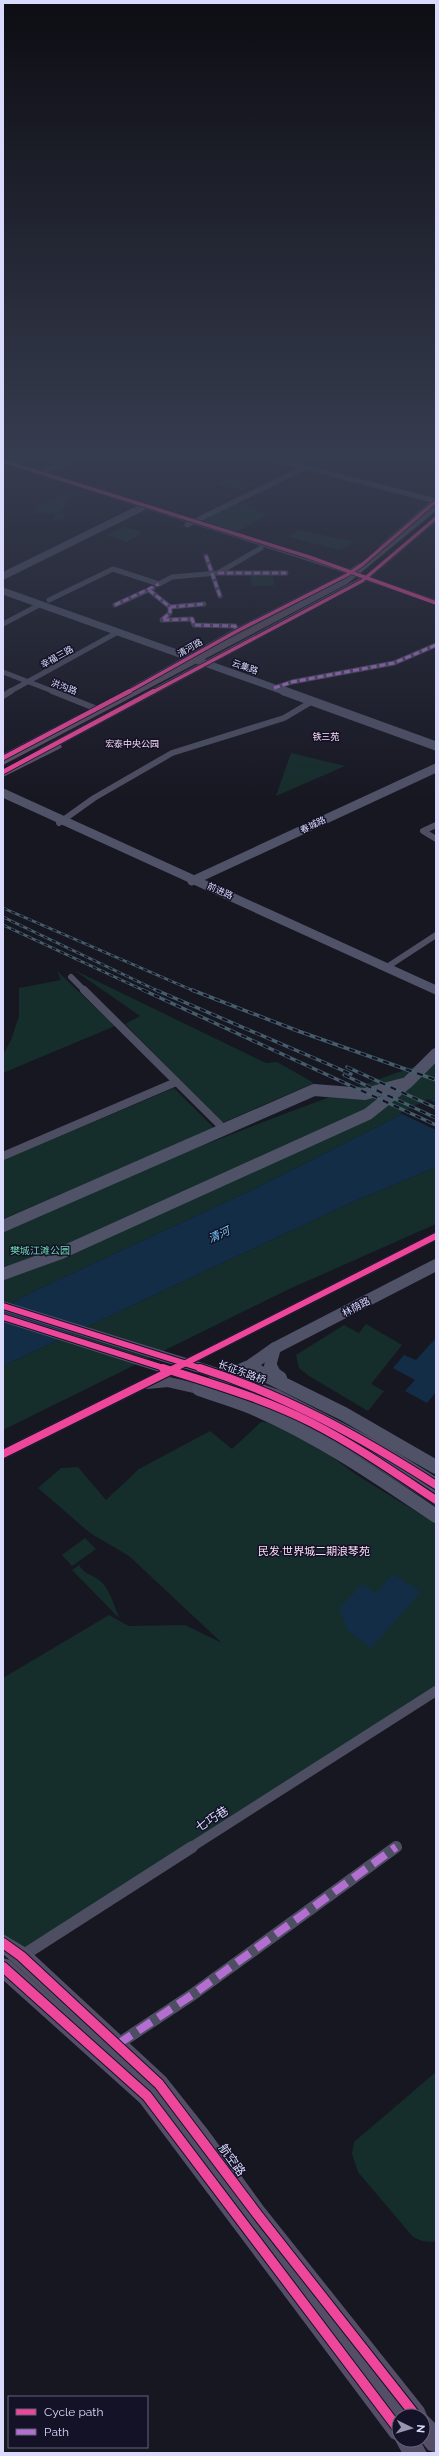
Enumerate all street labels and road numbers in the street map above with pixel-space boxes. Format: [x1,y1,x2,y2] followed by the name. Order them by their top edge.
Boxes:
[176,637,204,659] street label: 清河路
[39,644,75,670] street label: 幸福三路
[231,658,259,676] street label: 云集路
[50,677,79,697] street label: 洪沟路
[299,815,327,835] street label: 春城路
[206,881,234,901] street label: 前进路
[340,1295,372,1319] street label: 林荫路
[217,1358,267,1386] street label: 长征东路桥
[193,1804,231,1834] street label: 七巧巷
[216,2141,248,2179] street label: 航空路

